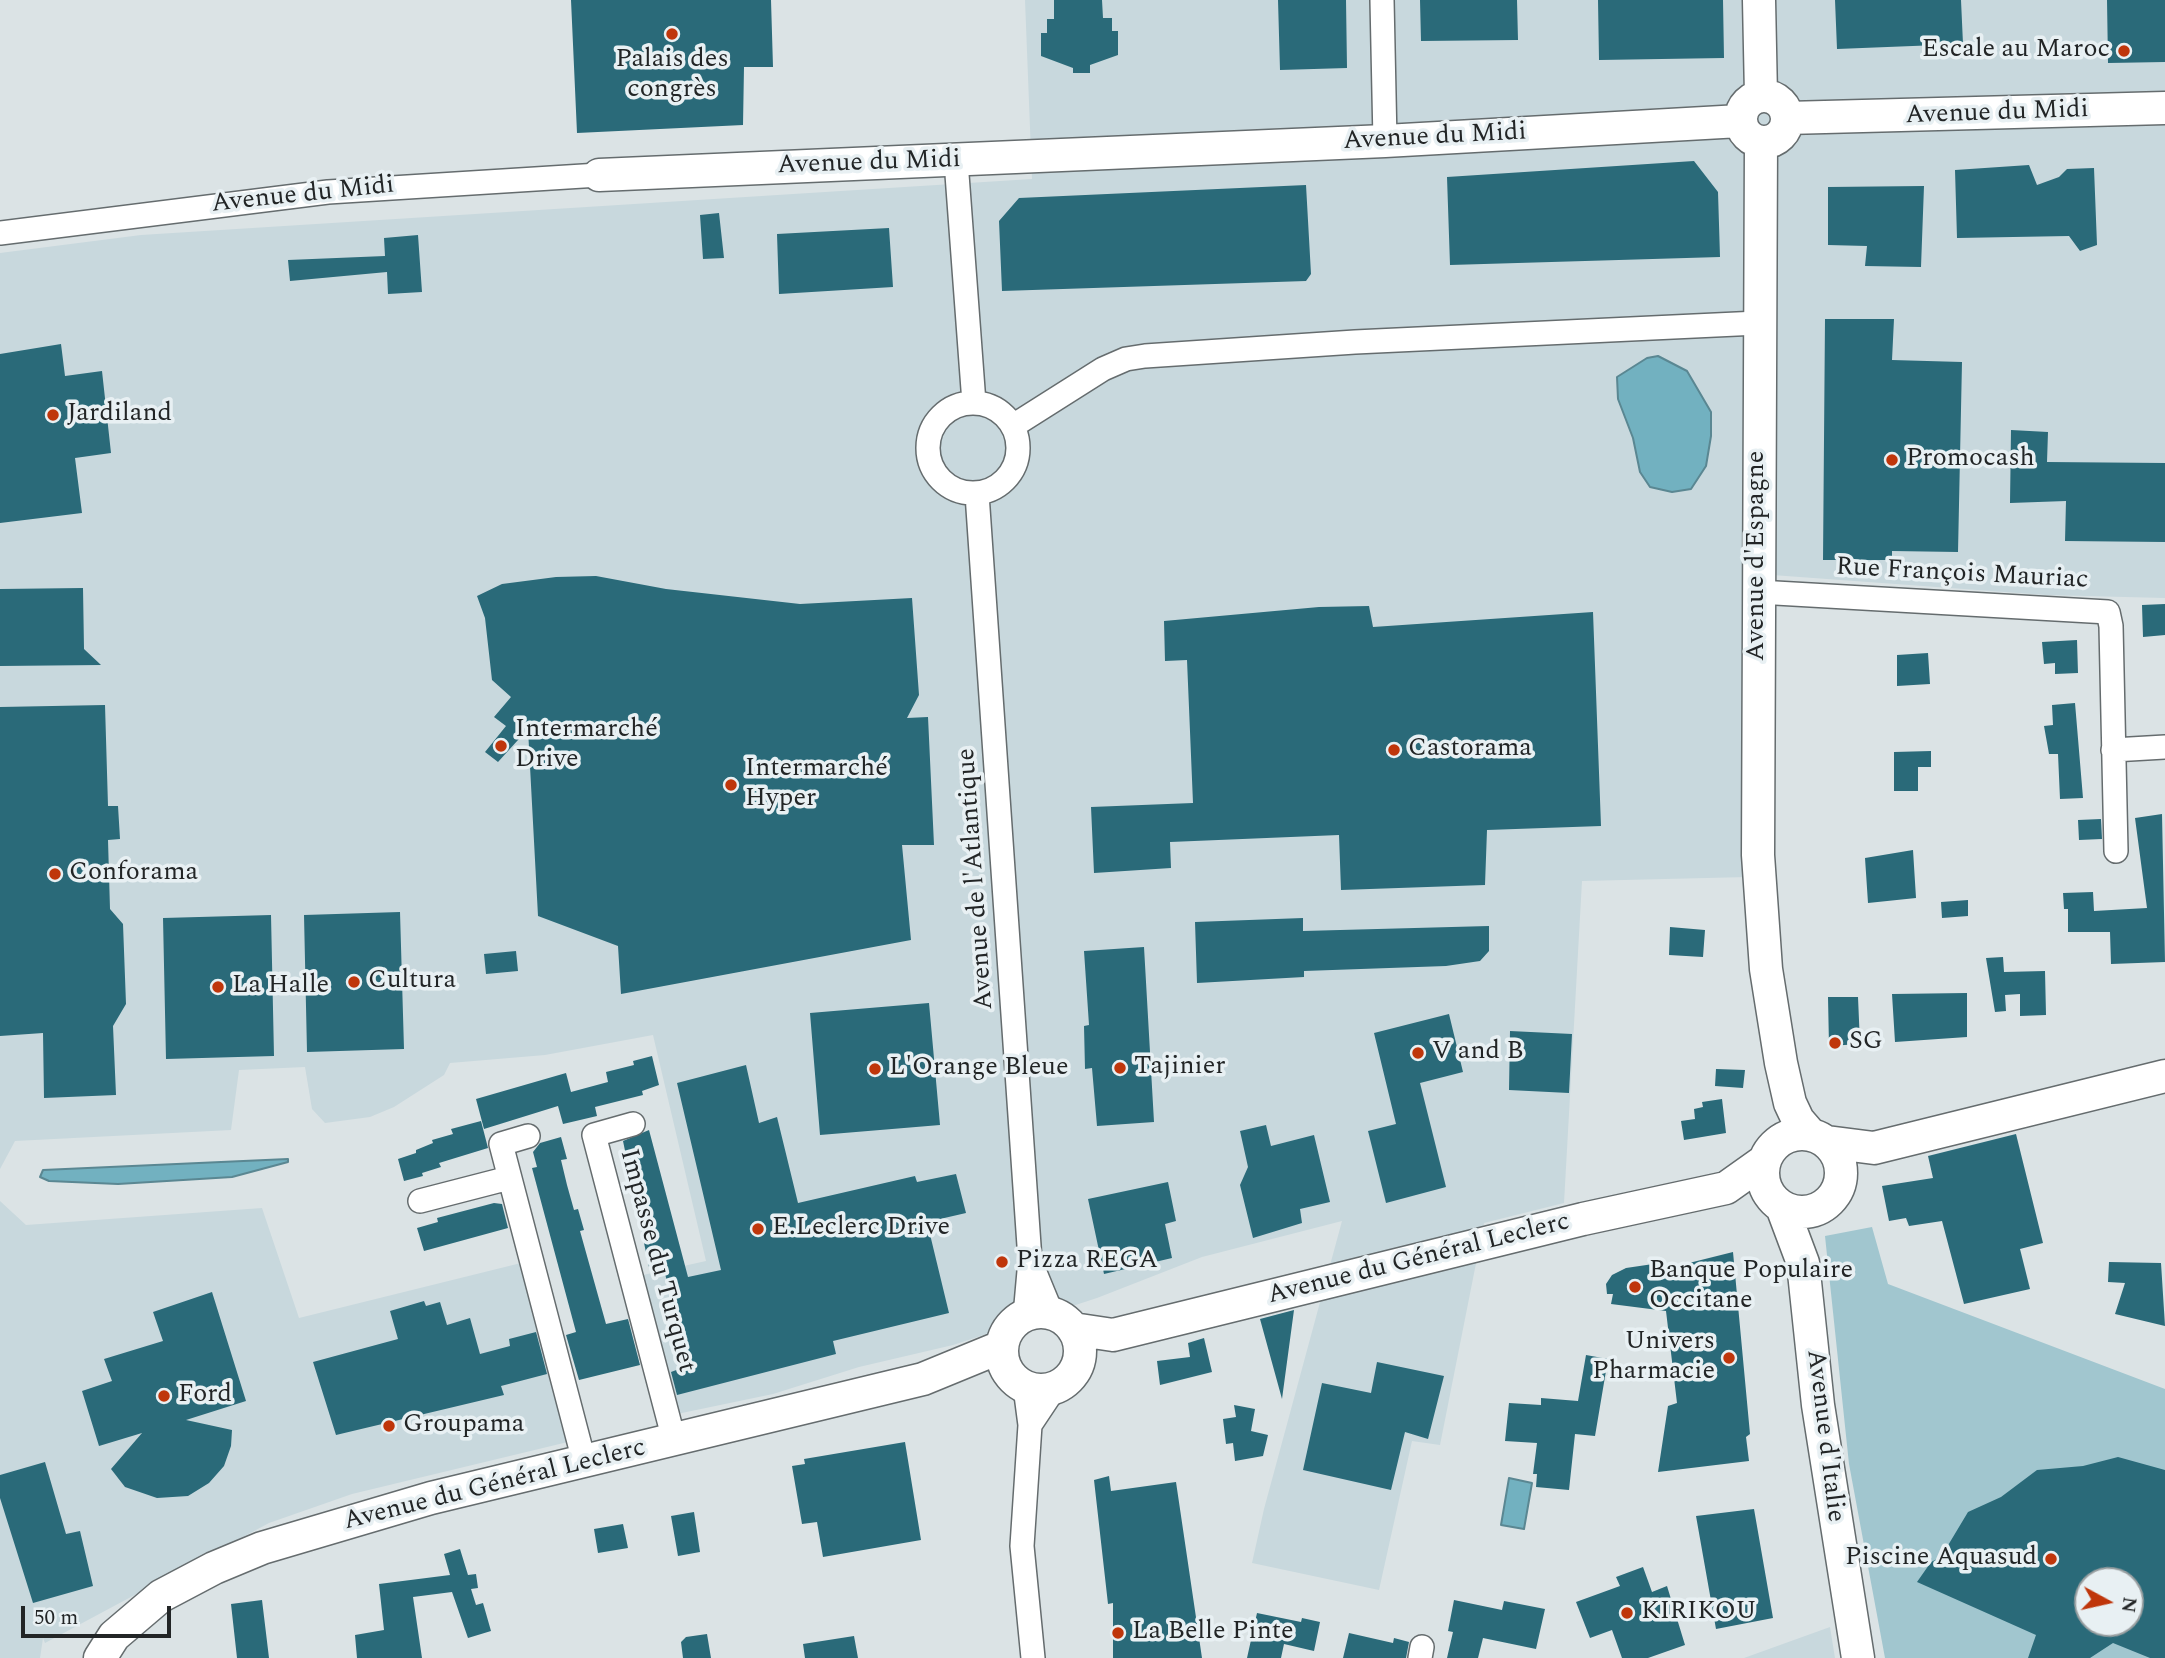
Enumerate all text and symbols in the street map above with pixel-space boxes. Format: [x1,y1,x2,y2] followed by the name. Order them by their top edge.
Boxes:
[664,26,680,42] marker: Palais des congrès
[1922,35,2110,67] place label: Escale au Maroc
[2116,43,2132,59] marker: Escale au Maroc
[615,45,729,106] place label: Palais des congrès
[1905,95,2089,133] street label: Avenue du Midi
[1342,118,1528,158] street label: Avenue du Midi
[777,145,961,183] street label: Avenue du Midi
[210,171,396,221] street label: Avenue du Midi
[67,399,172,431] place label: Jardiland
[45,407,61,423] marker: Jardiland
[1906,444,2035,476] place label: Promocash
[1742,451,1774,661] street label: Avenue d'Espagne
[1884,452,1900,468] marker: Promocash
[1835,553,2089,597] street label: Rue François Mauriac
[515,715,658,776] place label: Intermarché Drive
[1408,734,1532,766] place label: Castorama
[493,738,509,754] marker: Intermarché Drive
[1386,742,1402,758] marker: Castorama
[952,747,1002,1011] street label: Avenue de l'Atlantique
[745,754,888,816] place label: Intermarché Hyper
[723,777,739,793] marker: Intermarché Hyper
[69,858,198,890] place label: Conforama
[47,866,63,882] marker: Conforama
[368,966,456,998] place label: Cultura
[232,971,329,1003] place label: La Halle
[346,974,362,990] marker: Cultura
[210,979,226,995] marker: La Halle
[1849,1027,1883,1059] place label: SG
[1827,1035,1843,1051] marker: SG
[1432,1037,1524,1069] place label: V and B
[1410,1045,1426,1061] marker: V and B
[1134,1052,1226,1084] place label: Tajinier
[889,1053,1068,1085] place label: L'Orange Bleue
[1112,1060,1128,1076] marker: Tajinier
[867,1061,883,1077] marker: L'Orange Bleue
[611,1146,701,1376] street label: Impasse du Turquet
[1265,1207,1573,1313] street label: Avenue du Général Leclerc
[772,1213,950,1245] place label: E.Leclerc Drive
[750,1221,766,1237] marker: E.Leclerc Drive
[1016,1246,1158,1278] place label: Pizza REGA
[994,1254,1010,1270] marker: Pizza REGA
[1649,1256,1853,1318] place label: Banque Populaire Occitane
[1627,1279,1643,1295] marker: Banque Populaire Occitane
[1592,1327,1715,1388] place label: Univers Pharmacie
[1798,1348,1850,1524] street label: Avenue d'Italie
[1721,1350,1737,1366] marker: Univers Pharmacie
[178,1380,232,1412] place label: Ford
[156,1388,172,1404] marker: Ford
[403,1410,524,1442] place label: Groupama
[381,1418,397,1434] marker: Groupama
[341,1433,649,1539] street label: Avenue du Général Leclerc
[1845,1543,2037,1575] place label: Piscine Aquasud
[2043,1551,2059,1567] marker: Piscine Aquasud
[2074,1567,2144,1637] north arrow
[24,1592,175,1636] scale bar
[2113,1595,2144,1614] text: N
[1641,1597,1757,1629] place label: KIRIKOU
[34,1602,78,1634] text: 50 m
[1619,1605,1635,1621] marker: KIRIKOU
[1132,1617,1294,1649] place label: La Belle Pinte
[1110,1625,1126,1641] marker: La Belle Pinte

